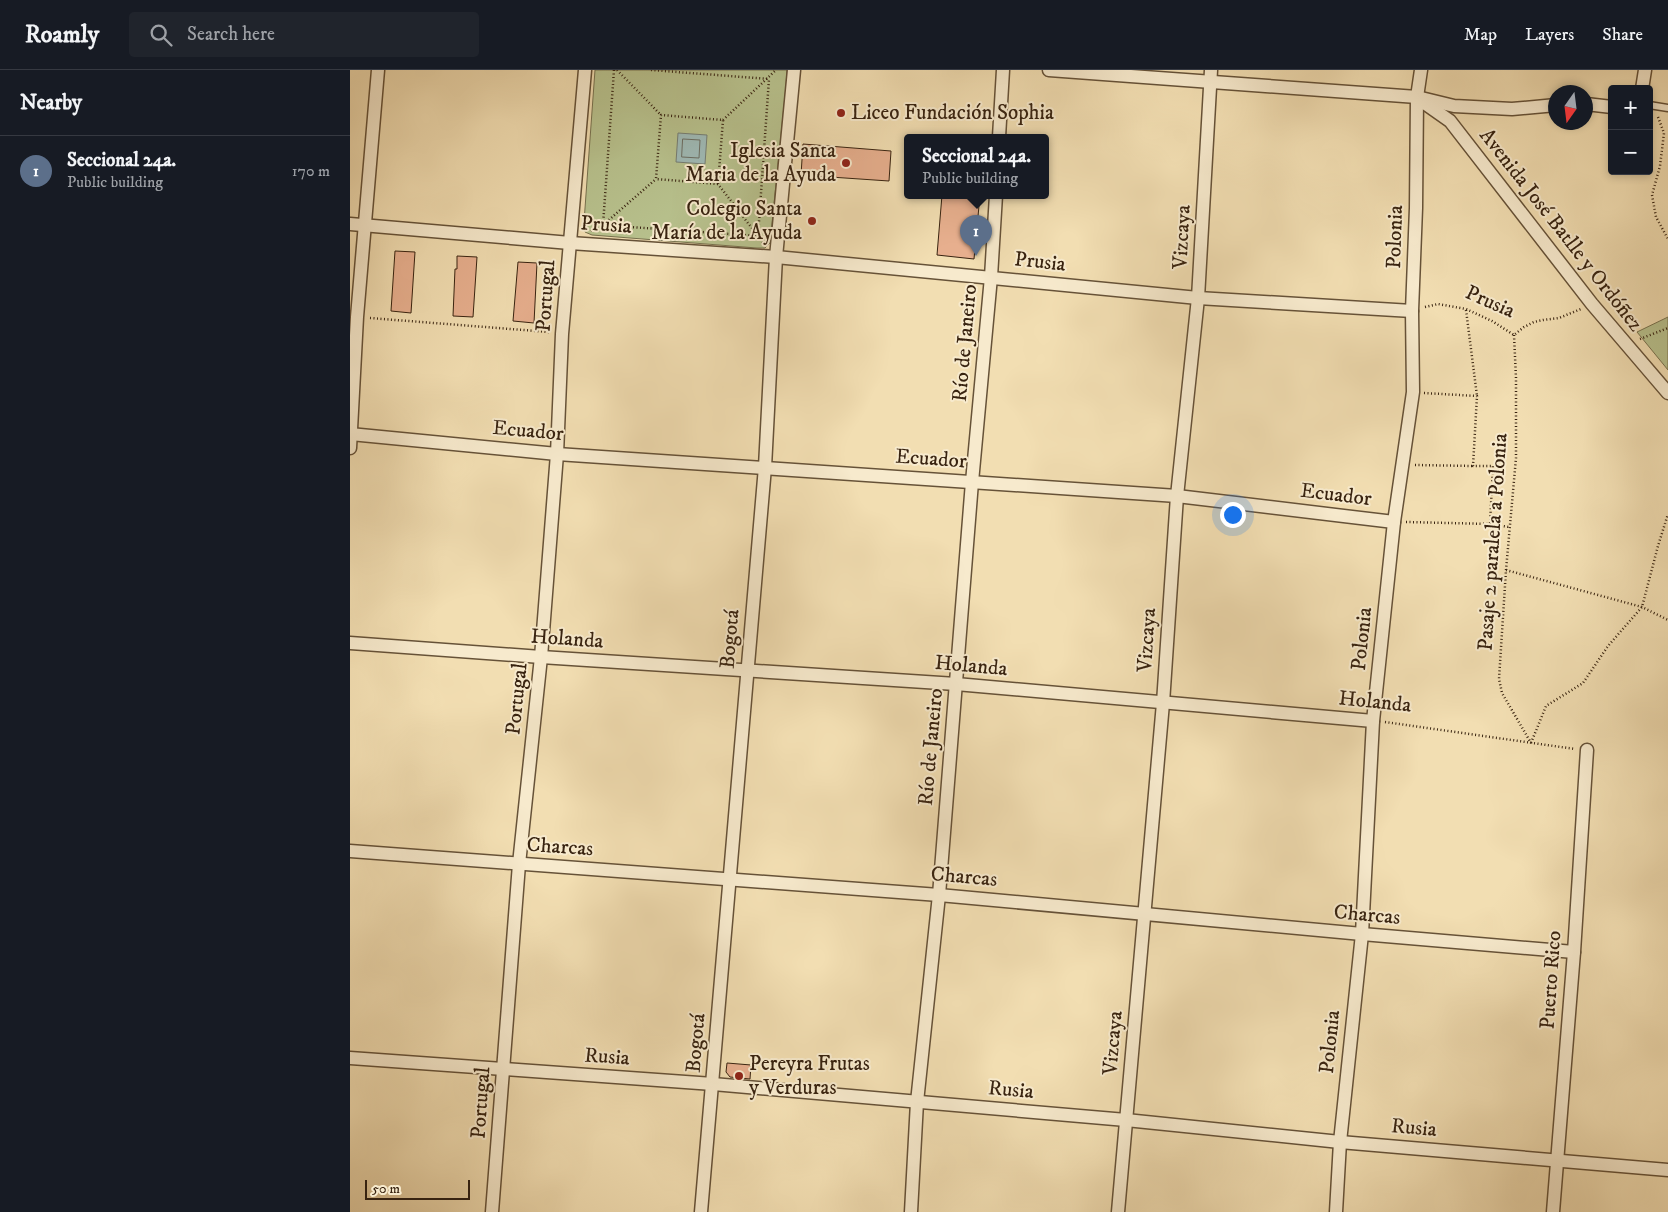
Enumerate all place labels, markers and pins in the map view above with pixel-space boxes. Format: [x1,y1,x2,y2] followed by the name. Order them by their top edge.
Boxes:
[851,100,1054,126] place label: Liceo Fundación Sophia
[835,107,847,119] marker: Liceo Fundación Sophia
[685,138,836,188] place label: Iglesia Santa Maria de la Ayuda
[840,157,852,169] marker: Iglesia Santa Maria de la Ayuda
[651,196,802,246] place label: Colegio Santa María de la Ayuda
[806,215,818,227] marker: Colegio Santa María de la Ayuda
[960,215,992,256] pin: 1
[749,1051,870,1101] place label: Pereyra Frutas y Verduras
[733,1070,745,1082] marker: Pereyra Frutas y Verduras

